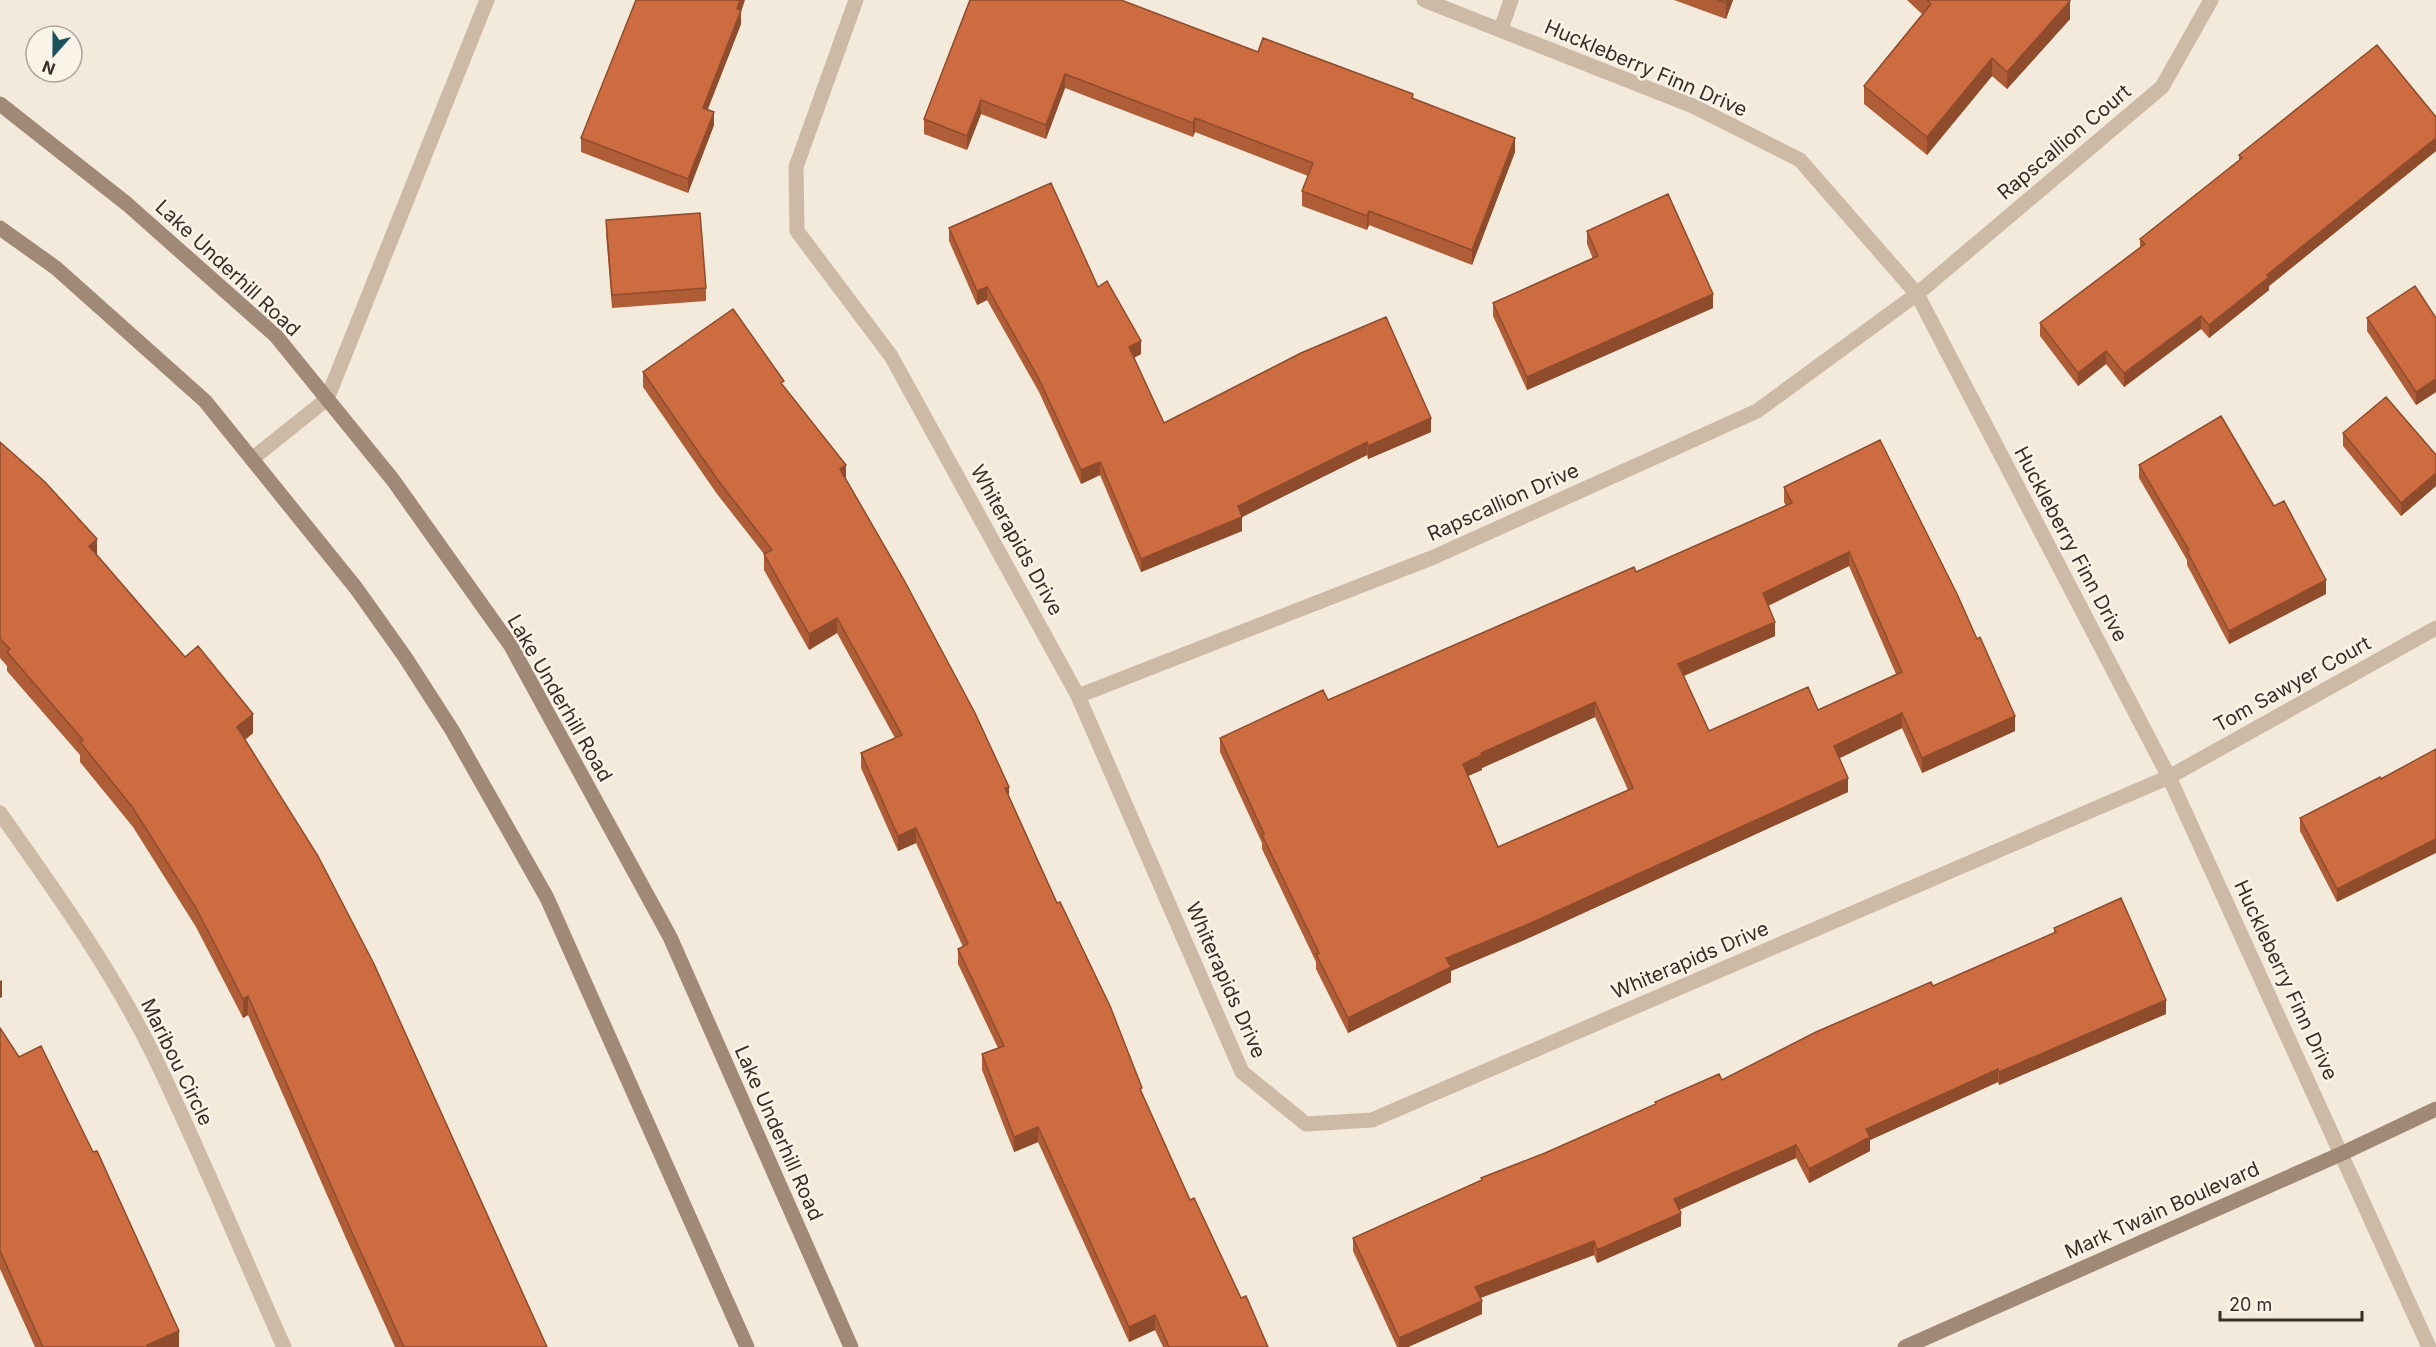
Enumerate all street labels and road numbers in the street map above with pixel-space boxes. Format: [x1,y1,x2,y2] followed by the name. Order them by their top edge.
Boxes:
[1541,14,1751,122] street label: Huckleberry Finn Drive
[1993,79,2136,205] street label: Rapscallion Court
[151,195,305,341] street label: Lake Underhill Road
[2009,442,2133,646] street label: Huckleberry Finn Drive
[1424,458,1582,546] street label: Rapscallion Drive
[966,461,1068,619] street label: Whiterapids Drive
[502,610,618,786] street label: Lake Underhill Road
[2209,631,2375,737] street label: Tom Sawyer Court
[2229,876,2343,1084] street label: Huckleberry Finn Drive
[1181,898,1271,1062] street label: Whiterapids Drive
[1608,916,1772,1004] street label: Whiterapids Drive
[136,995,218,1129] street label: Maribou Circle
[730,1042,828,1224] street label: Lake Underhill Road
[2061,1156,2263,1264] street label: Mark Twain Boulevard

